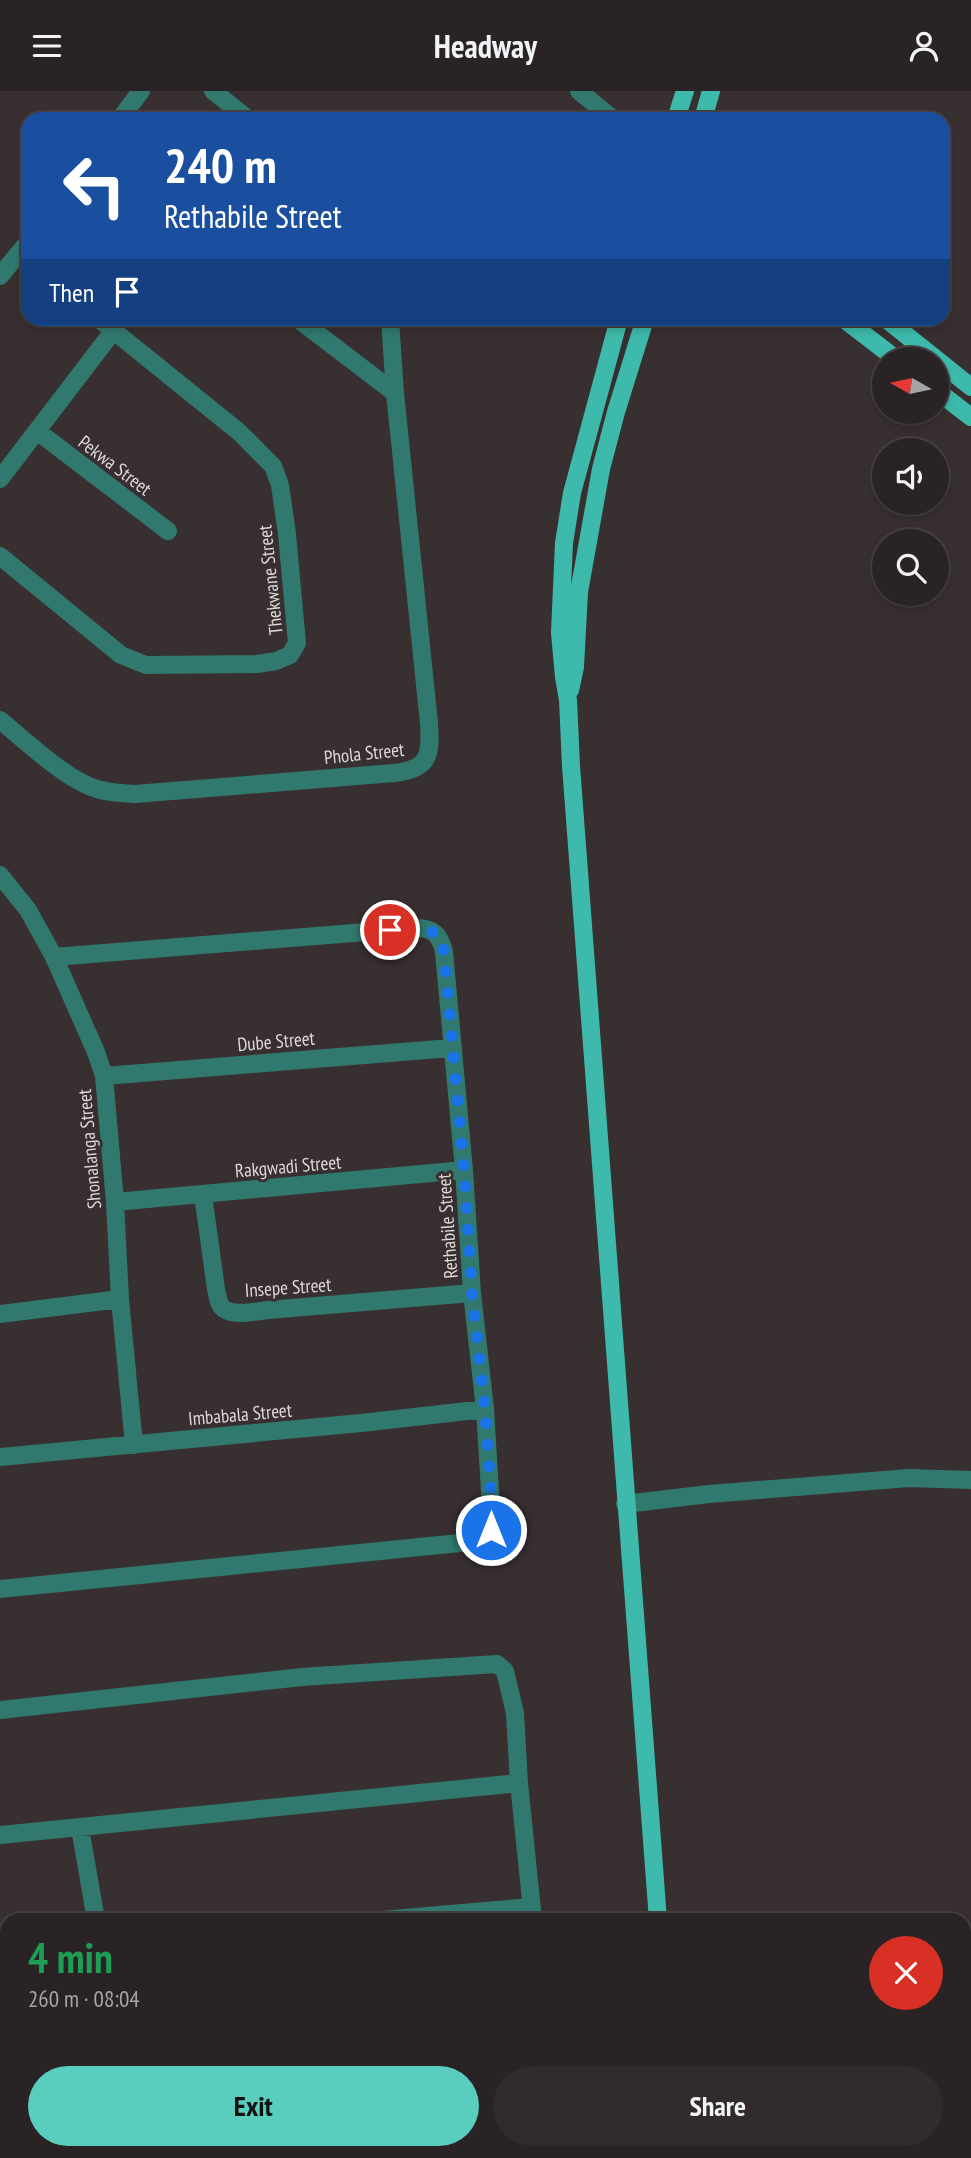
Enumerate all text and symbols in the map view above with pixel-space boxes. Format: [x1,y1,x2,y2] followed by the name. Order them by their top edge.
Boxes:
[434,25,537,67] text: Headway
[28,27,66,65] icon: menu
[905,27,943,65] icon: person
[164,133,277,197] text: 240 m
[49,140,140,231] icon: left
[164,195,342,237] text: Rethabile Street
[108,273,146,311] icon: arrive
[49,276,94,309] text: Then
[872,347,948,423] north arrow
[872,347,949,606] map controls
[74,430,157,501] street label: Pekwa Street
[872,438,949,515] button: sound
[252,523,288,636] street label: Thekwane Street
[872,529,949,606] button: search
[323,737,406,769] street label: Phola Street
[360,900,420,960] pin
[371,911,409,949] icon: arrive
[236,1026,316,1056] street label: Dube Street
[72,1087,106,1210] street label: Shonalanga Street
[234,1149,343,1183] street label: Rakgwadi Street
[431,1172,463,1279] street label: Rethabile Street
[244,1272,333,1302] street label: Insepe Street
[187,1397,294,1430] street label: Imbabala Street
[454,1493,528,1567] position arrow
[28,1930,113,1985] text: 4 min
[869,1936,943,2010] button: close
[28,1984,140,2013] text: 260 m · 08:04
[28,2066,479,2146] button: Exit
[493,2066,943,2146] button: Share

